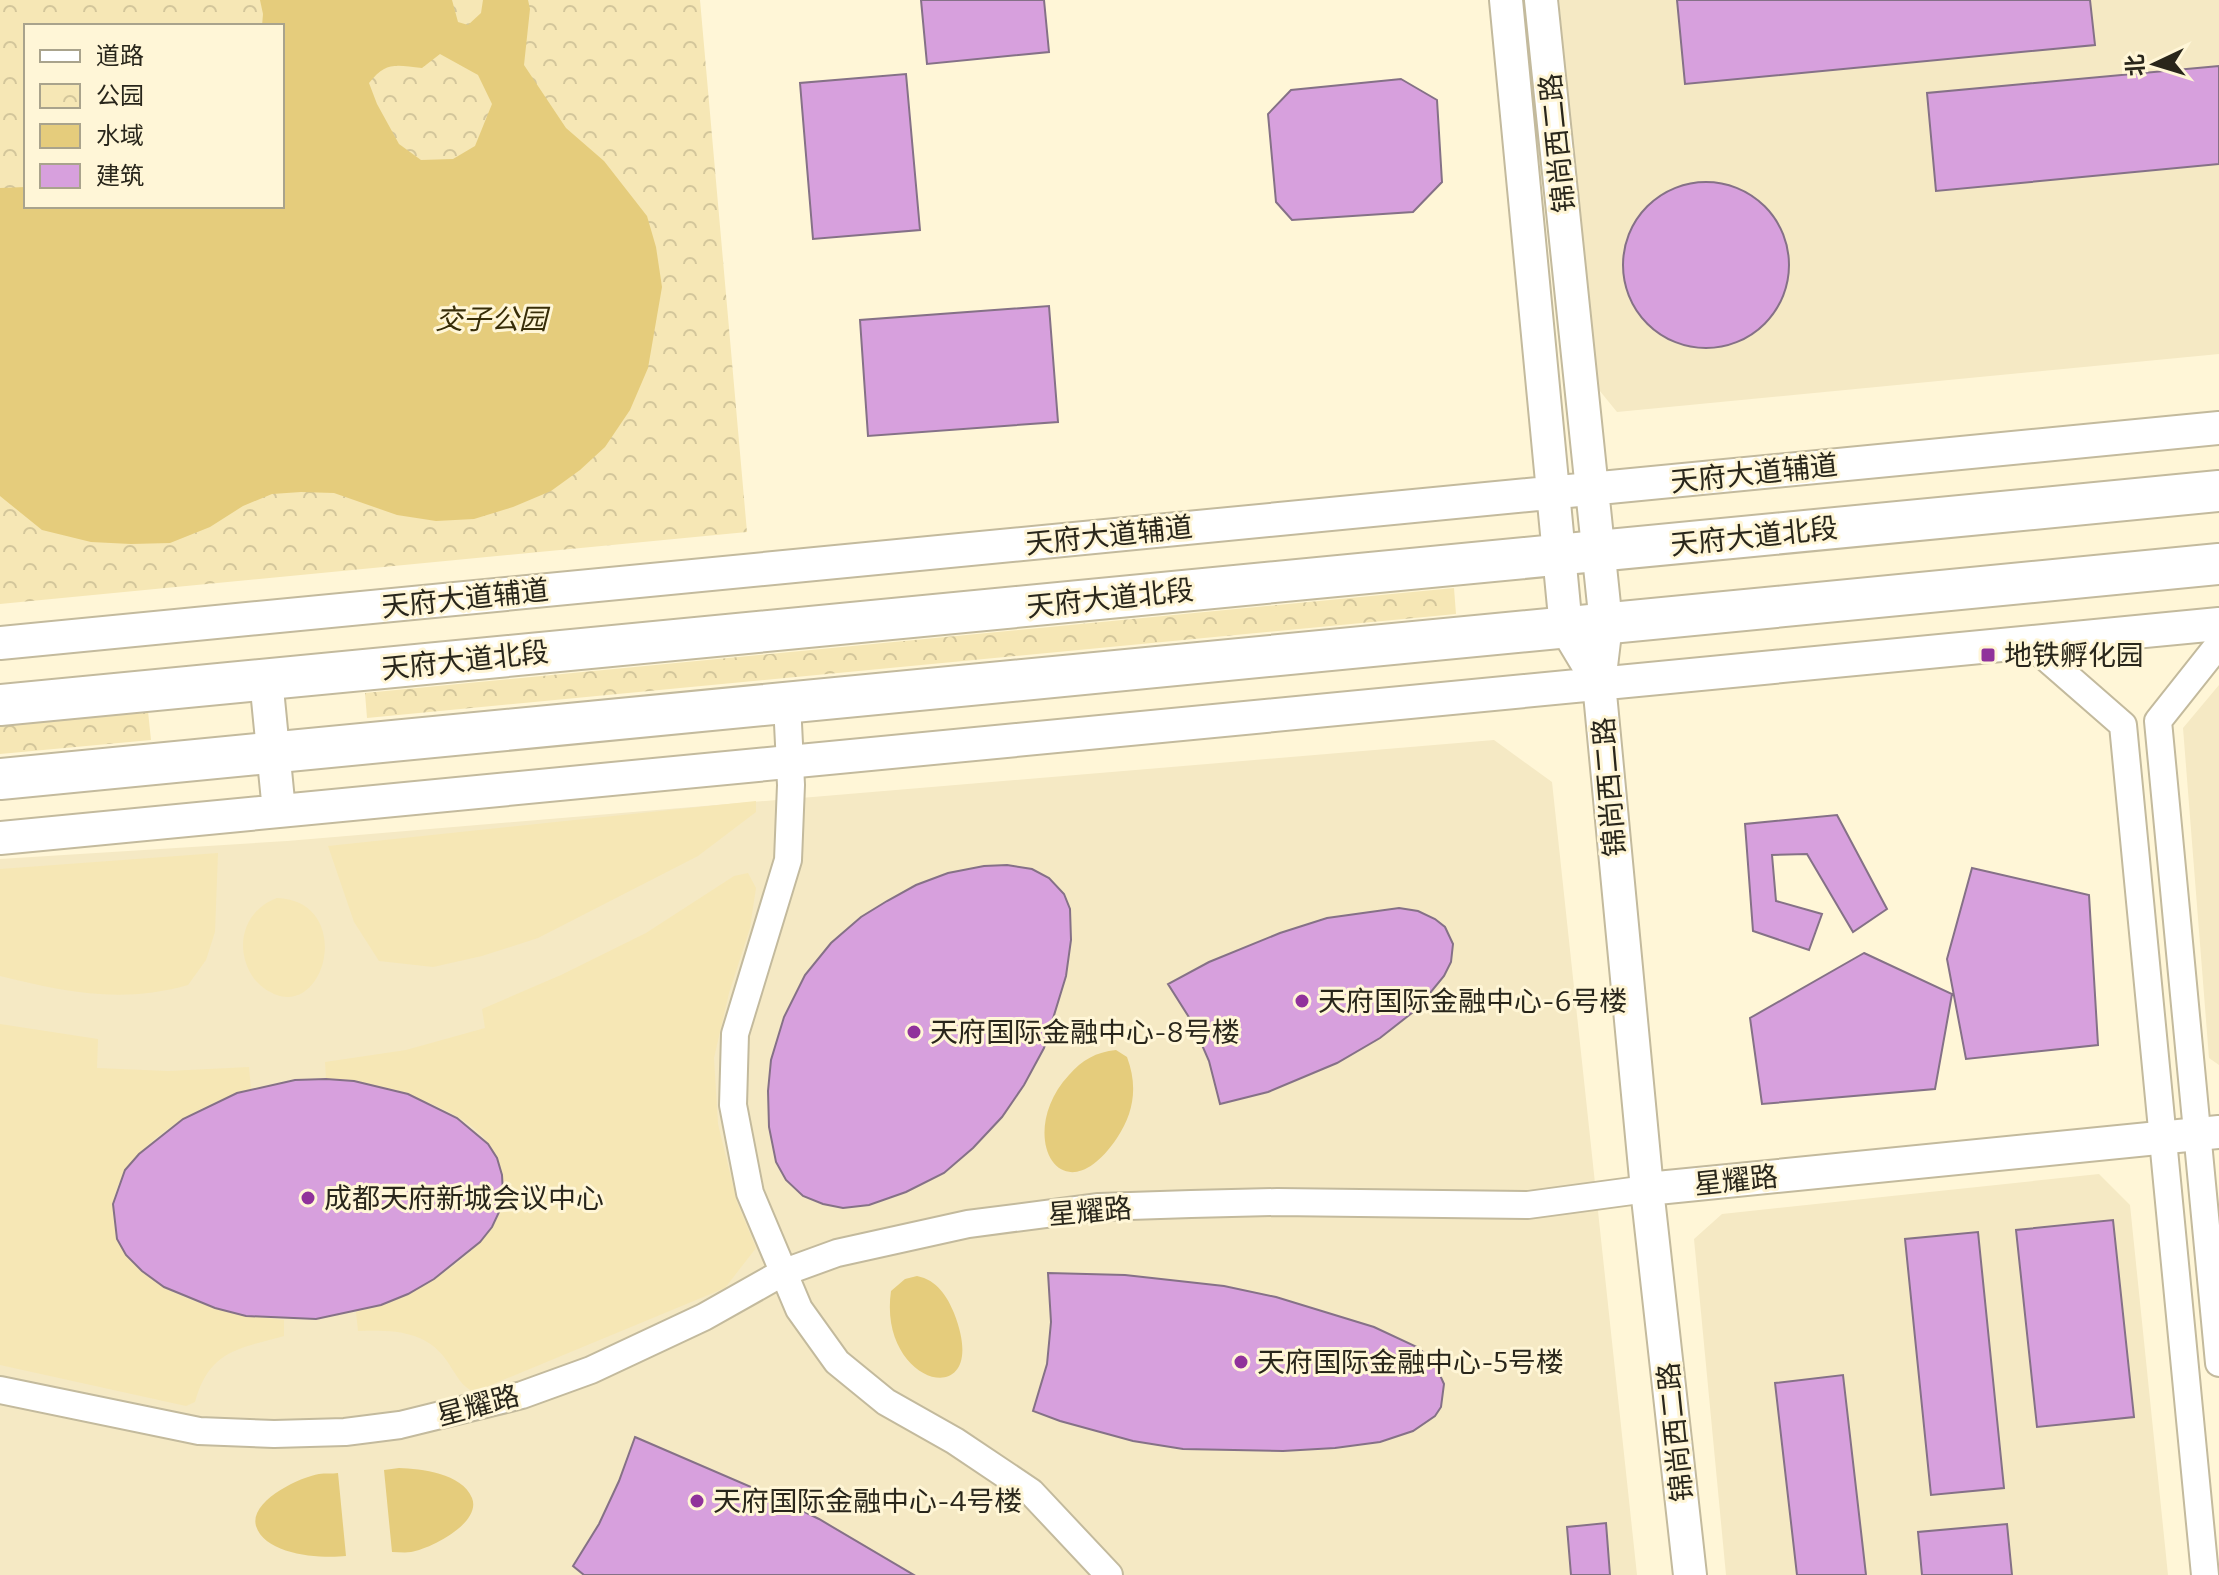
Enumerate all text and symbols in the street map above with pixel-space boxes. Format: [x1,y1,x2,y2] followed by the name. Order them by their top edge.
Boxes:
[24,24,284,208] legend
[2115,24,2195,104] north arrow
[96,42,144,70] text: 道路
[2121,53,2150,77] text: 北
[1534,72,1581,214] street label: 锦尚西二路
[96,82,144,110] text: 公园
[96,122,144,150] text: 水域
[96,162,144,190] text: 建筑
[435,303,551,336] park label: 交子公园
[1669,448,1839,499] street label: 天府大道辅道
[1024,510,1194,561] street label: 天府大道辅道
[1669,511,1839,562] street label: 天府大道北段
[380,573,550,624] street label: 天府大道辅道
[1025,573,1195,624] street label: 天府大道北段
[380,635,550,686] street label: 天府大道北段
[2004,639,2144,672] place label: 地铁孵化园
[1979,646,1997,664] marker: 地铁孵化园
[1587,716,1632,858] street label: 锦尚西二路
[1318,985,1627,1018] place label: 天府国际金融中心-6号楼
[1293,992,1311,1010] marker: 天府国际金融中心-6号楼
[930,1016,1240,1049] place label: 天府国际金融中心-8号楼
[905,1023,923,1041] marker: 天府国际金融中心-8号楼
[1693,1160,1780,1201] street label: 星耀路
[324,1182,604,1215] place label: 成都天府新城会议中心
[299,1189,317,1207] marker: 成都天府新城会议中心
[1047,1191,1133,1232] street label: 星耀路
[1257,1346,1564,1379] place label: 天府国际金融中心-5号楼
[1232,1353,1250,1371] marker: 天府国际金融中心-5号楼
[1652,1361,1699,1503] street label: 锦尚西二路
[433,1379,523,1432] street label: 星耀路
[713,1485,1022,1518] place label: 天府国际金融中心-4号楼
[688,1492,706,1510] marker: 天府国际金融中心-4号楼

